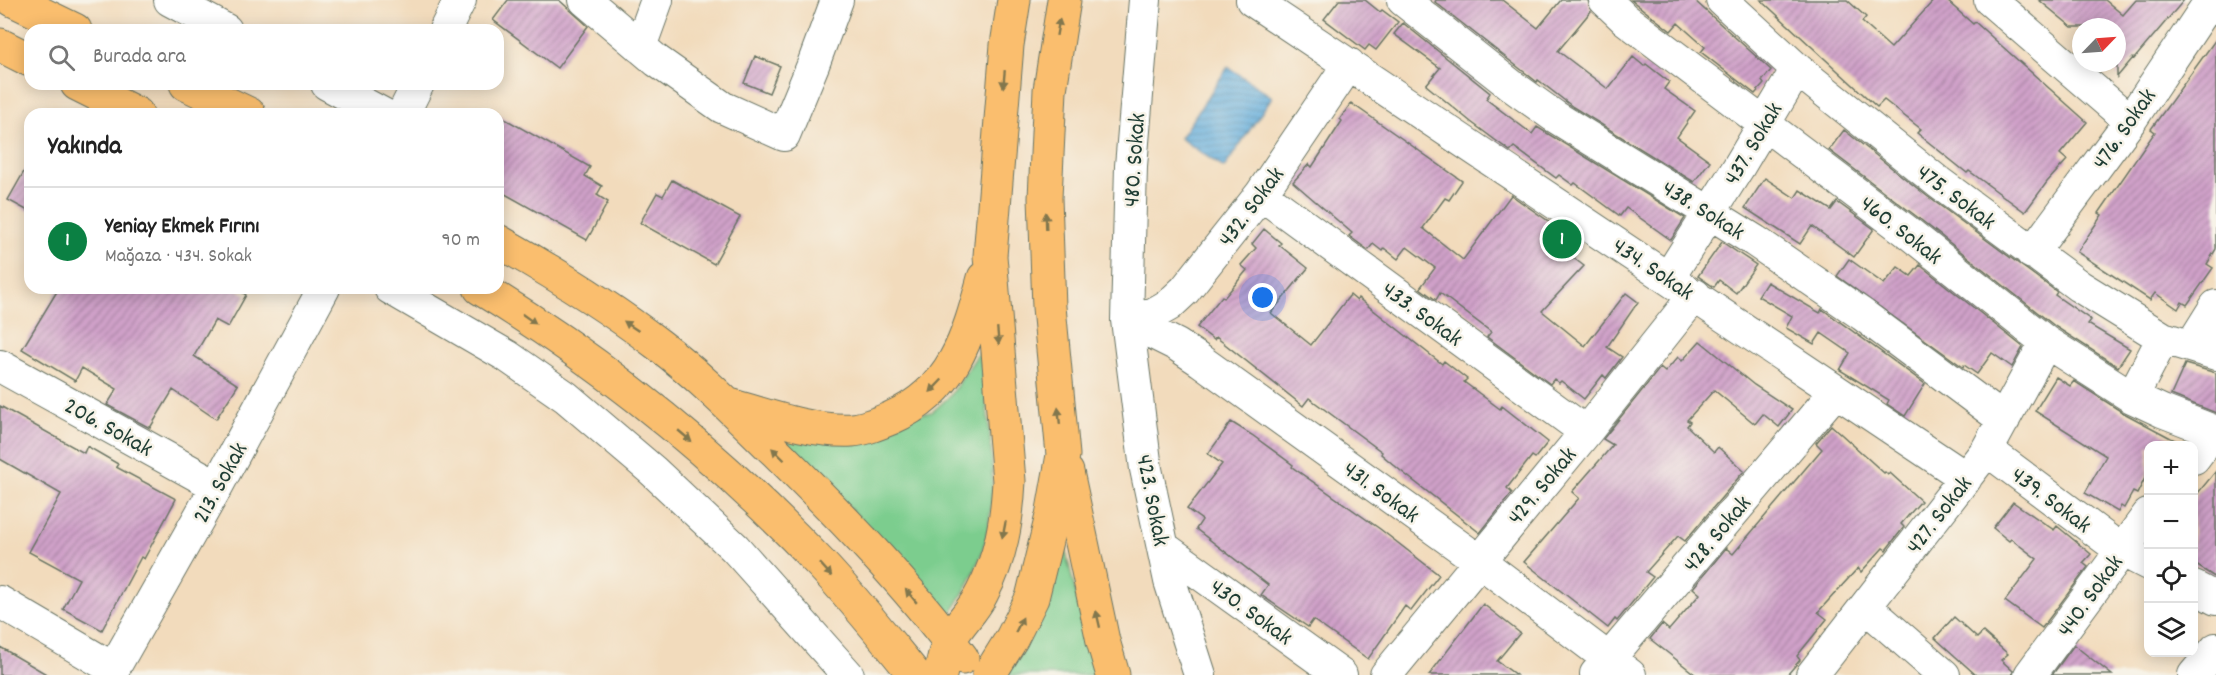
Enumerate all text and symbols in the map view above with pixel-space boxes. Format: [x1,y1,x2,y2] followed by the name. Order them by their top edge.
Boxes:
[1054,17,1063,36] one-way arrow
[2072,18,2126,72] north arrow
[24,24,504,90] search box
[45,41,78,74] icon: search
[93,42,186,73] text: Burada ara
[999,69,1009,88] one-way arrow
[2085,82,2166,177] street label: 476. Sokak
[1716,97,1793,193] street label: 437. Sokak
[1116,112,1156,208] street label: 480. Sokak
[48,129,122,166] text: Yakında
[1908,157,2002,240] street label: 475. Sokak
[1211,161,1294,255] street label: 432. Sokak
[1654,173,1750,250] street label: 438. Sokak
[1852,188,1949,274] street label: 460. Sokak
[105,212,259,243] text: Yeniay Ekmek Fırını
[1041,212,1050,231] one-way arrow
[1542,216,1582,262] pin: 1
[65,227,70,255] text: 1
[442,227,480,255] text: 90 m
[1605,231,1700,310] street label: 434. Sokak
[105,243,252,271] text: Mağaza · 434. Sokak
[1374,274,1469,356] street label: 433. Sokak
[1248,283,1277,312] your location
[521,313,537,325] one-way arrow
[624,320,640,332] one-way arrow
[993,326,1003,345] one-way arrow
[929,378,943,392] one-way arrow
[57,390,158,467] street label: 206. Sokak
[1054,406,1064,425] one-way arrow
[677,429,692,442] one-way arrow
[185,437,258,530] street label: 213. Sokak
[1500,440,1586,534] street label: 429. Sokak
[2144,441,2198,657] map controls
[2144,441,2198,495] button: +
[770,447,785,461] one-way arrow
[1126,452,1177,549] street label: 423. Sokak
[1335,454,1426,533] street label: 431. Sokak
[2003,460,2098,543] street label: 439. Sokak
[1899,469,1982,562] street label: 427. Sokak
[1676,489,1761,581] street label: 428. Sokak
[2144,495,2198,549] button: −
[999,521,1008,540] one-way arrow
[2050,548,2133,645] street label: 440. Sokak
[2144,549,2198,603] button: locate
[819,563,833,578] one-way arrow
[1202,572,1299,655] street label: 430. Sokak
[905,589,918,604] one-way arrow
[2144,603,2198,657] button: layers
[1092,609,1102,628] one-way arrow
[1014,616,1023,633] one-way arrow

